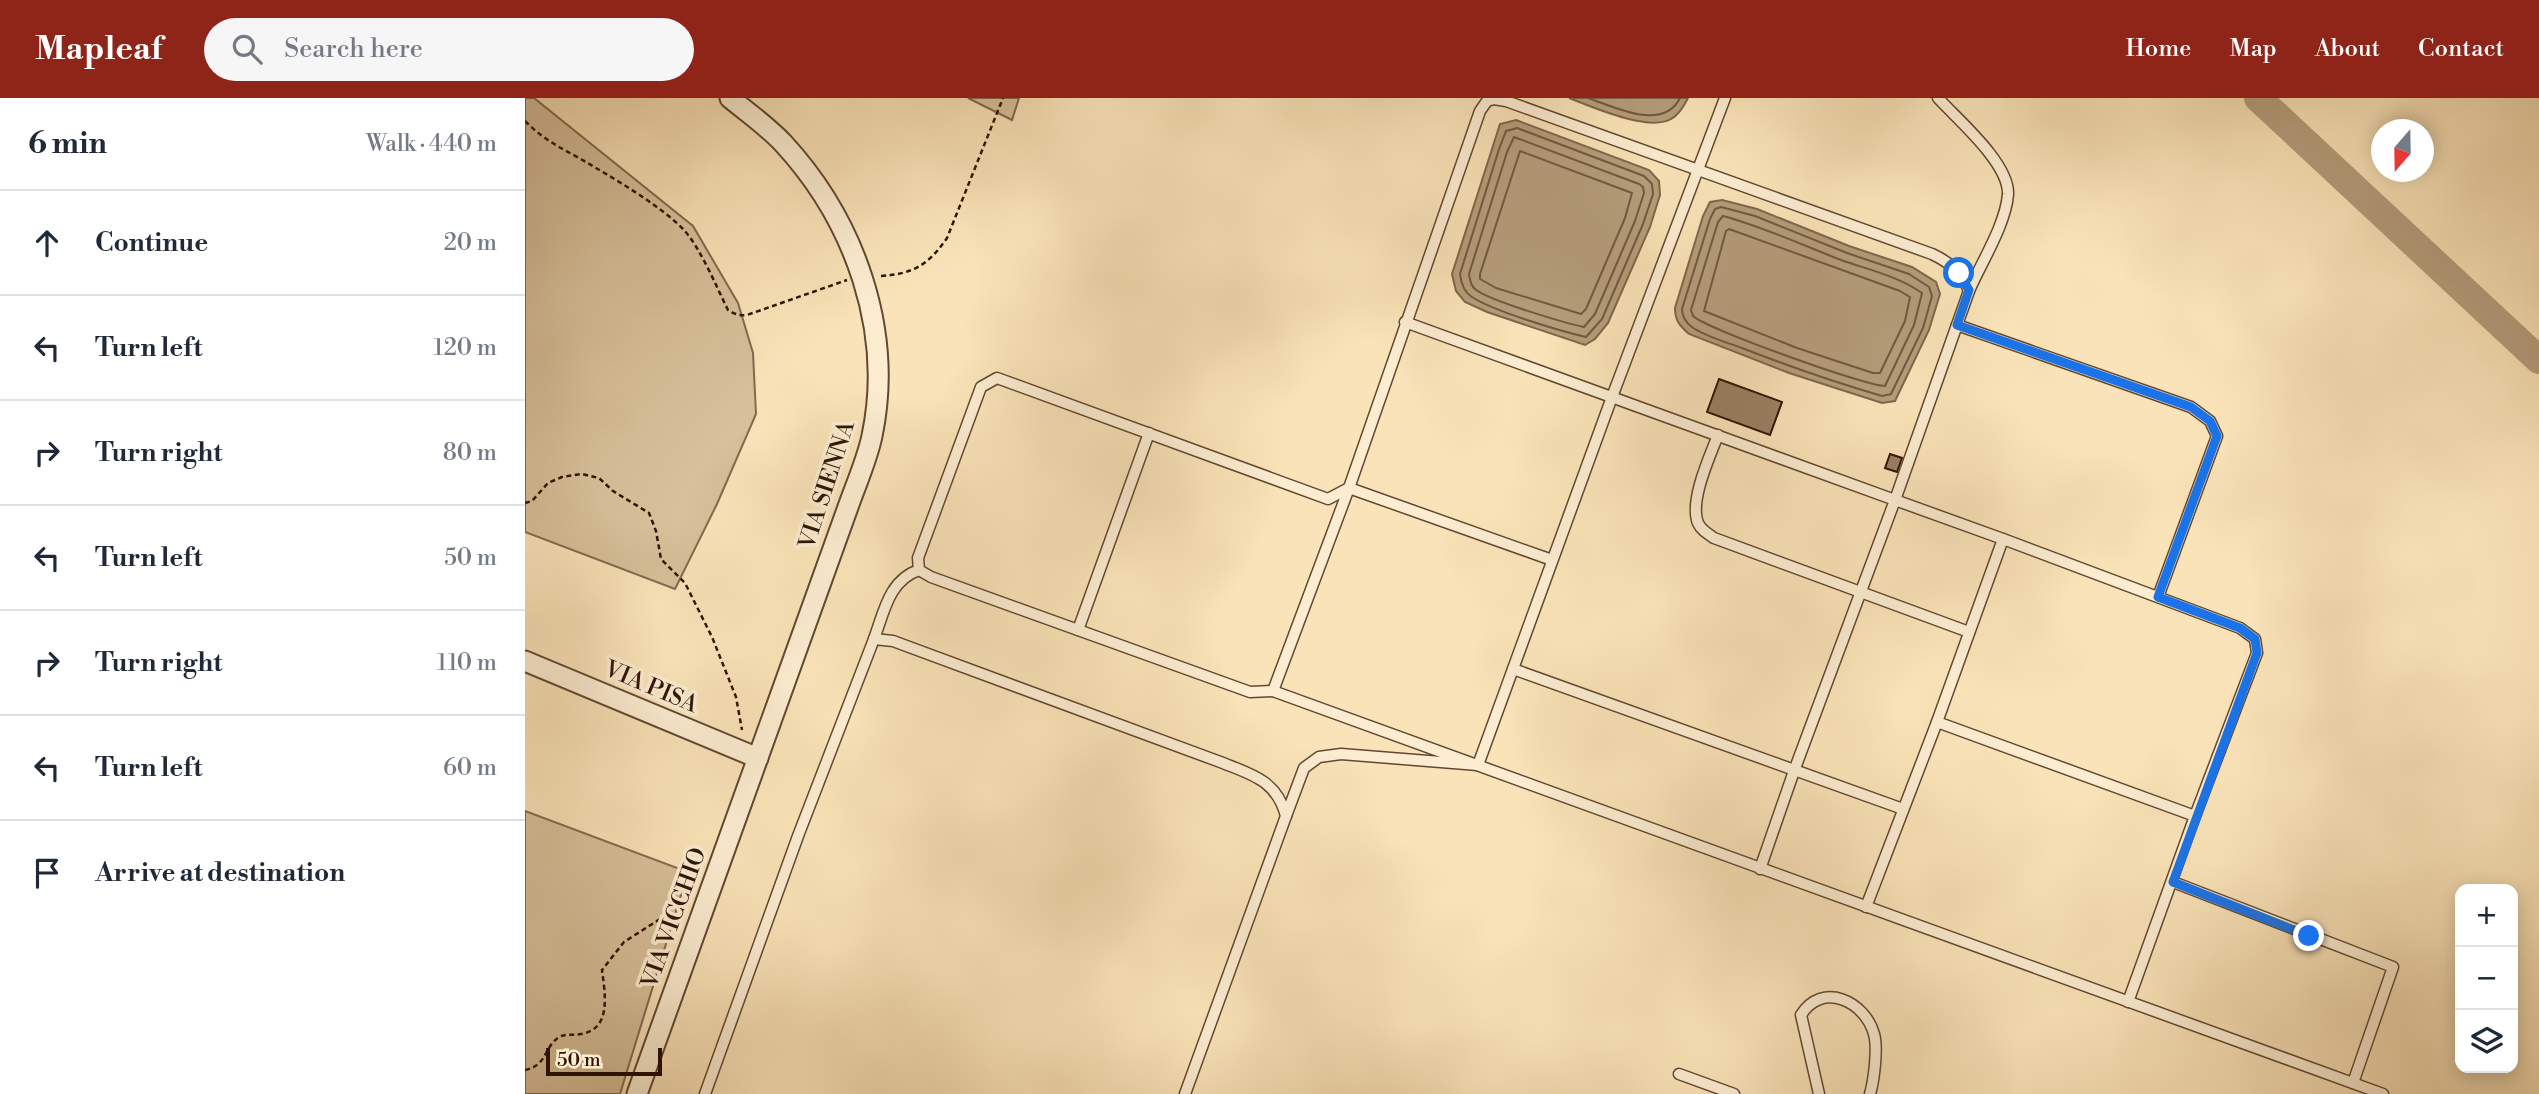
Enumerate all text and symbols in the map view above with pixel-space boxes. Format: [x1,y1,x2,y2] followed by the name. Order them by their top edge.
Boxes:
[204,18,694,81] search box
[35,29,162,70] text: Mapleaf
[228,30,266,68] icon: search
[284,33,423,65] text: Search here
[2126,34,2191,64] text: Home
[2229,34,2277,64] text: Map
[2315,34,2380,64] text: About
[2418,34,2504,64] text: Contact
[2371,119,2434,182] north arrow
[28,125,107,163] text: 6 min
[366,130,497,158] text: Walk · 440 m
[28,224,66,262] icon: ahead
[95,227,208,259] text: Continue
[444,229,497,257] text: 20 m
[1943,257,1974,288] route start
[28,329,66,367] icon: left
[95,332,203,364] text: Turn left
[433,334,497,362] text: 120 m
[793,416,861,554] street label: VIA SIENNA
[28,434,66,472] icon: right
[95,437,223,469] text: Turn right
[443,439,497,467] text: 80 m
[28,539,66,577] icon: left
[95,542,203,574] text: Turn left
[444,544,497,572] text: 50 m
[28,644,66,682] icon: right
[95,647,223,679] text: Turn right
[437,649,497,677] text: 110 m
[599,654,703,720] street label: VIA PISA
[28,749,66,787] icon: left
[95,752,203,784] text: Turn left
[443,754,497,782] text: 60 m
[635,844,712,993] street label: VIA VICCHIO
[28,854,66,892] icon: arrive
[95,857,345,889] text: Arrive at destination
[2455,884,2518,1073] map controls
[2455,884,2518,947] button: +
[2293,920,2324,951] route end
[2455,947,2518,1010] button: −
[2455,1010,2518,1073] button: layers
[546,1045,661,1077] scale bar
[557,1048,601,1072] text: 50 m

